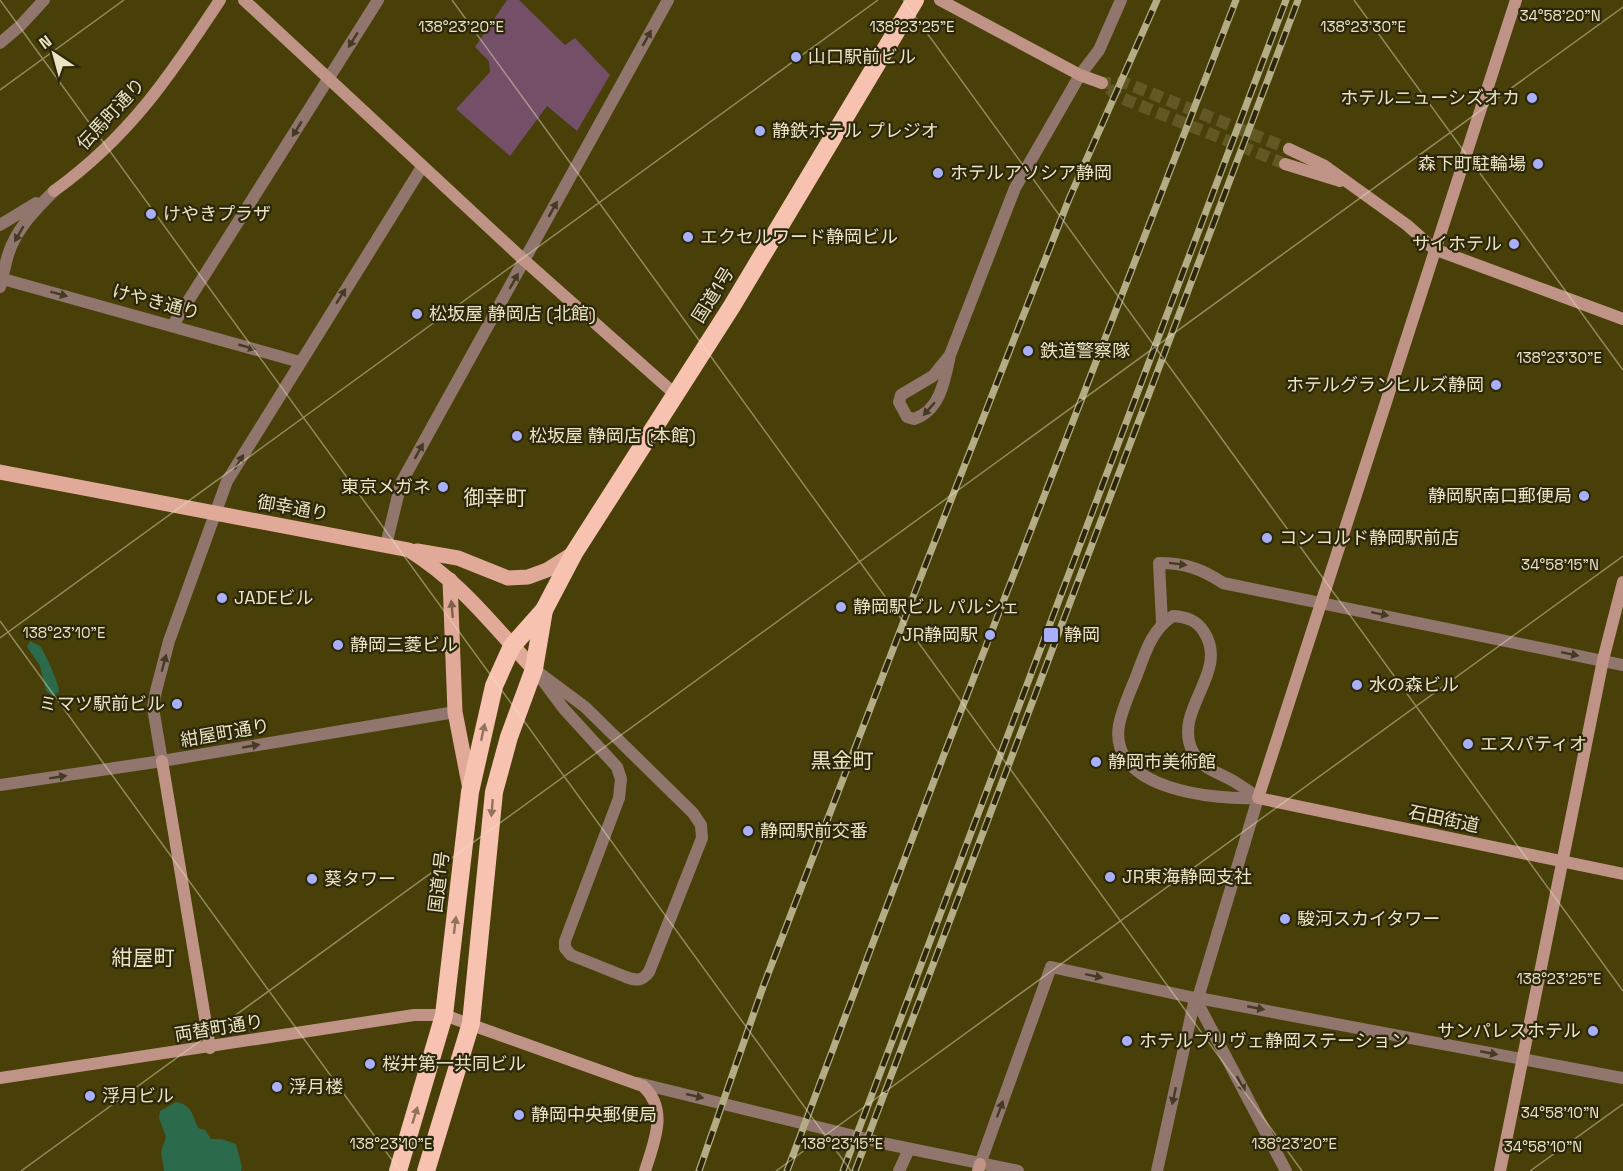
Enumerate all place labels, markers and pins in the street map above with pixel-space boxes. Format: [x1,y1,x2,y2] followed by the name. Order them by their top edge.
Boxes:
[808,45,916,68] place label: 山口駅前ビル
[789,50,803,64] marker: 山口駅前ビル
[1340,86,1520,109] place label: ホテルニューシズオカ
[1525,91,1539,105] marker: ホテルニューシズオカ
[772,119,939,142] place label: 静鉄ホテル プレジオ
[753,124,767,138] marker: 静鉄ホテル プレジオ
[1418,152,1526,175] place label: 森下町駐輪場
[1531,157,1545,171] marker: 森下町駐輪場
[950,161,1112,184] place label: ホテルアソシア静岡
[931,166,945,180] marker: ホテルアソシア静岡
[163,202,271,225] place label: けやきプラザ
[144,207,158,221] marker: けやきプラザ
[700,225,898,248] place label: エクセルワード静岡ビル
[681,230,695,244] marker: エクセルワード静岡ビル
[1412,232,1502,255] place label: サイホテル
[1507,237,1521,251] marker: サイホテル
[429,302,596,325] place label: 松坂屋 静岡店 (北館)
[410,307,424,321] marker: 松坂屋 静岡店 (北館)
[1040,339,1130,362] place label: 鉄道警察隊
[1021,344,1035,358] marker: 鉄道警察隊
[1286,373,1484,396] place label: ホテルグランヒルズ静岡
[1489,378,1503,392] marker: ホテルグランヒルズ静岡
[529,424,696,447] place label: 松坂屋 静岡店 (本館)
[510,429,524,443] marker: 松坂屋 静岡店 (本館)
[341,475,431,498] place label: 東京メガネ
[436,480,450,494] marker: 東京メガネ
[1428,484,1572,507] place label: 静岡駅南口郵便局
[1577,489,1591,503] marker: 静岡駅南口郵便局
[1279,526,1459,549] place label: コンコルド静岡駅前店
[1260,531,1274,545] marker: コンコルド静岡駅前店
[234,586,314,609] place label: JADEビル
[215,591,229,605] marker: JADEビル
[853,595,1020,618] place label: 静岡駅ビル パルシェ
[834,600,848,614] marker: 静岡駅ビル パルシェ
[902,623,978,646] place label: JR静岡駅
[1064,623,1100,646] place label: 静岡
[1042,626,1060,644] marker: 静岡
[983,628,997,642] marker: JR静岡駅
[350,633,458,656] place label: 静岡三菱ビル
[331,638,345,652] marker: 静岡三菱ビル
[1369,673,1459,696] place label: 水の森ビル
[1350,678,1364,692] marker: 水の森ビル
[39,692,165,715] place label: ミマツ駅前ビル
[170,697,184,711] marker: ミマツ駅前ビル
[1480,732,1587,755] place label: エスパティオ
[1461,737,1475,751] marker: エスパティオ
[1108,750,1216,773] place label: 静岡市美術館
[1089,755,1103,769] marker: 静岡市美術館
[760,819,868,842] place label: 静岡駅前交番
[741,824,755,838] marker: 静岡駅前交番
[1122,865,1252,888] place label: JR東海静岡支社
[324,867,396,890] place label: 葵タワー
[1103,870,1117,884] marker: JR東海静岡支社
[305,872,319,886] marker: 葵タワー
[1297,907,1440,930] place label: 駿河スカイタワー
[1278,912,1292,926] marker: 駿河スカイタワー
[1437,1019,1581,1042] place label: サンパレスホテル
[1586,1024,1600,1038] marker: サンパレスホテル
[1139,1029,1409,1052] place label: ホテルプリヴェ静岡ステーション
[1120,1034,1134,1048] marker: ホテルプリヴェ静岡ステーション
[382,1052,526,1075] place label: 桜井第一共同ビル
[363,1057,377,1071] marker: 桜井第一共同ビル
[289,1075,343,1098] place label: 浮月楼
[270,1080,284,1094] marker: 浮月楼
[102,1084,174,1107] place label: 浮月ビル
[83,1089,97,1103] marker: 浮月ビル
[531,1103,657,1126] place label: 静岡中央郵便局
[512,1108,526,1122] marker: 静岡中央郵便局

